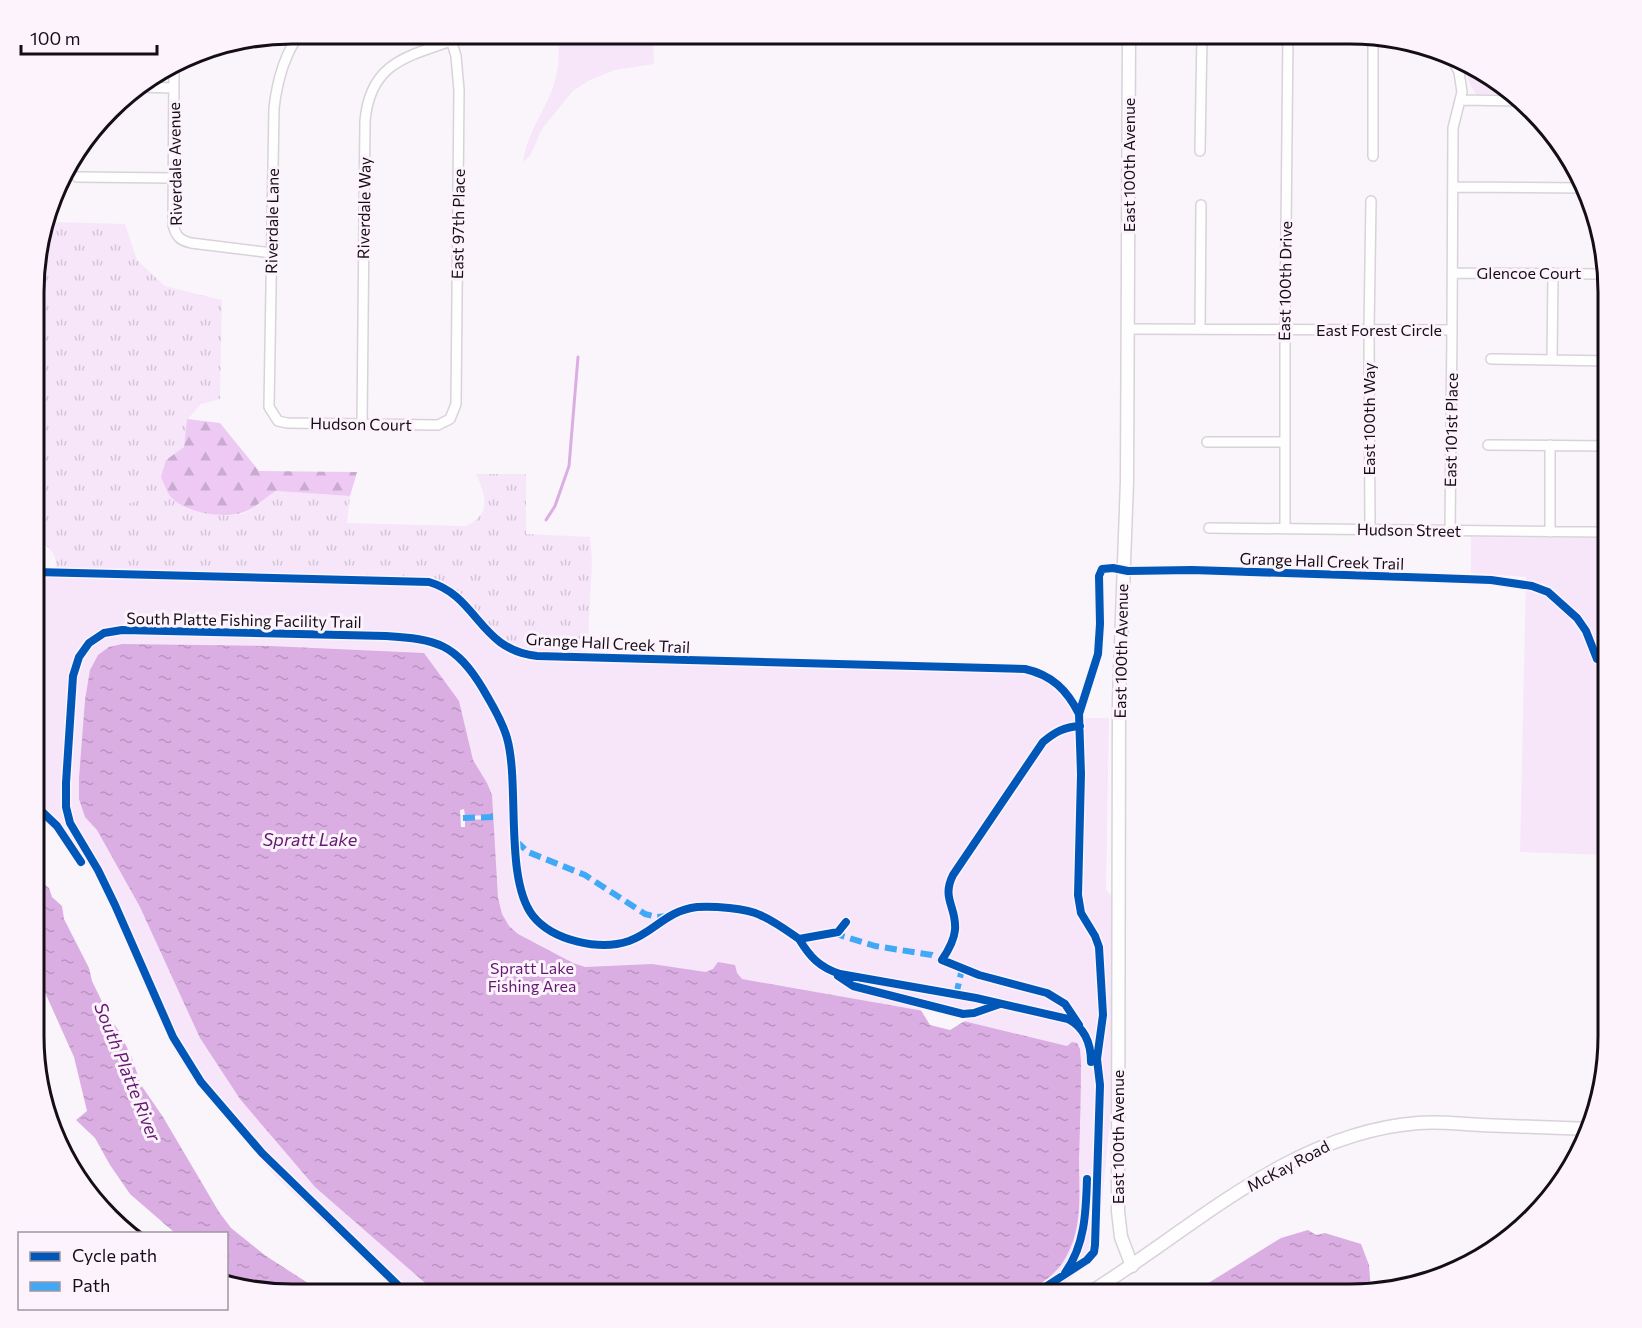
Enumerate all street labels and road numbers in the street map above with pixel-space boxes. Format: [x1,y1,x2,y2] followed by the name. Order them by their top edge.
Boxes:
[1119,98,1138,232] street label: East 100th Avenue
[164,102,185,226] street label: Riverdale Avenue
[353,157,374,259] street label: Riverdale Way
[261,168,282,274] street label: Riverdale Lane
[447,169,468,279] street label: East 97th Place
[1274,221,1295,341] street label: East 100th Drive
[1477,263,1582,282] street label: Glencoe Court
[1316,320,1442,339] street label: East Forest Circle
[1359,362,1378,476] street label: East 100th Way
[1440,373,1461,487] street label: East 101st Place
[310,413,412,434] street label: Hudson Court
[1357,519,1462,540] street label: Hudson Street
[1240,548,1405,573] street label: Grange Hall Creek Trail
[1110,584,1131,718] street label: East 100th Avenue
[126,608,362,631] street label: South Platte Fishing Facility Trail
[525,629,691,656] street label: Grange Hall Creek Trail
[1108,1070,1127,1204] street label: East 100th Avenue
[1243,1136,1332,1195] street label: McKay Road

